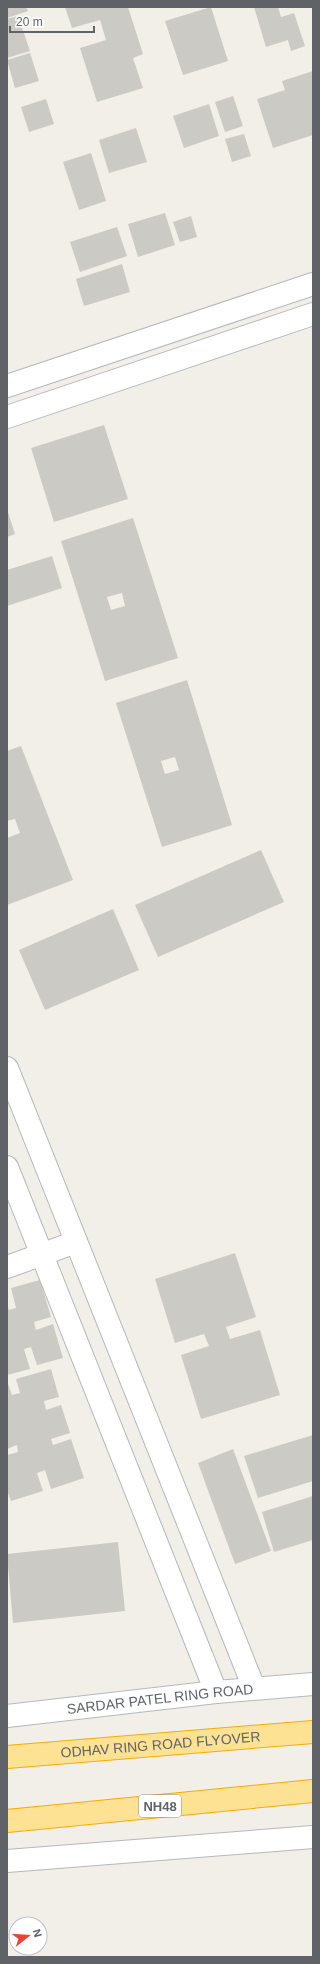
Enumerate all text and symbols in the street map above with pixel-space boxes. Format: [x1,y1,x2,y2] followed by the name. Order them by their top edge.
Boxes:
[10,8,94,34] scale bar
[16,15,43,29] text: 20 m
[66,1681,254,1717] street label: SARDAR PATEL RING ROAD
[60,1728,261,1761] street label: ODHAV RING ROAD FLYOVER
[139,1795,181,1817] road number: NH48
[8,1916,48,1956] north arrow
[31,1928,44,1939] text: N

